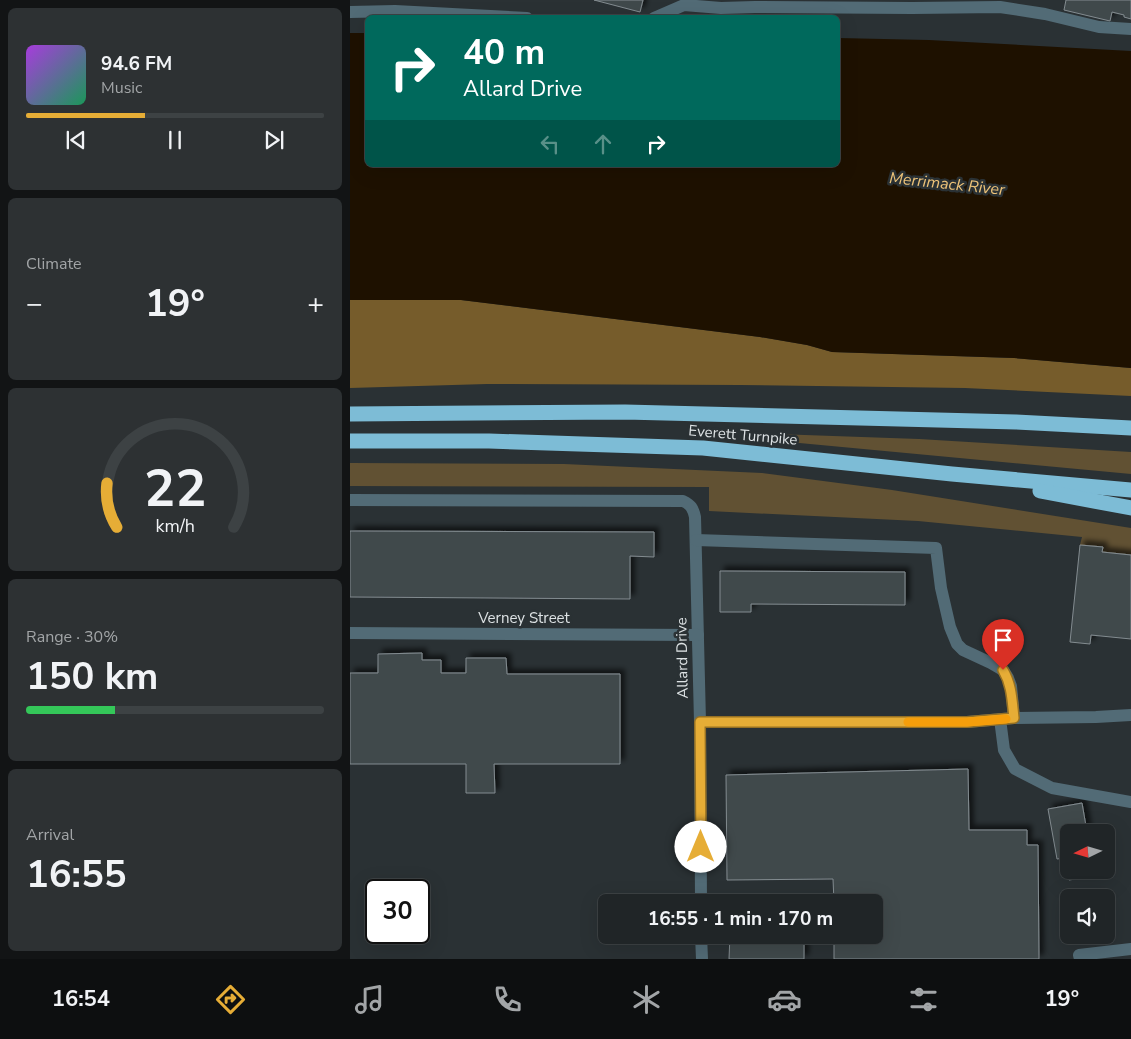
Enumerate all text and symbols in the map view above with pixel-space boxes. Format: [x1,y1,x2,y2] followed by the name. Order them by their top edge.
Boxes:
[463,29,545,76] text: 40 m
[380,35,445,100] icon: right
[101,51,172,77] text: 94.6 FM
[463,74,582,104] text: Allard Drive
[101,77,142,99] text: Music
[62,126,90,154] icon: previous
[161,126,189,154] icon: pause
[260,126,288,154] icon: next
[536,130,564,158] icon: left
[589,130,617,158] icon: ahead
[642,130,670,158] icon: right
[888,167,1007,201] water label: Merrimack River
[26,253,81,275] text: Climate
[145,278,205,329] text: 19°
[26,285,43,323] text: −
[307,285,324,323] text: +
[688,420,798,450] street label: Everett Turnpike
[144,453,206,524] text: 22
[155,514,195,538] text: km/h
[477,608,571,628] street label: Verney Street
[671,617,693,699] street label: Allard Drive
[982,619,1024,670] pin
[26,626,118,648] text: Range · 30%
[989,626,1017,654] icon: arrive
[26,651,158,702] text: 150 km
[674,820,726,872] position arrow
[26,824,74,846] text: Arrival
[1060,824,1115,879] north arrow
[1060,824,1115,944] map controls
[26,849,127,900] text: 16:55
[365,879,430,944] speed limit sign: 30
[1060,889,1115,944] button: sound
[648,906,833,932] text: 16:55 · 1 min · 170 m
[213,982,248,1017] icon: directions
[352,982,387,1017] icon: music
[490,982,525,1017] icon: phone
[629,982,664,1017] icon: climate
[767,982,802,1017] icon: car
[906,982,941,1017] icon: filters
[52,984,110,1014] text: 16:54
[1044,984,1079,1014] text: 19°

